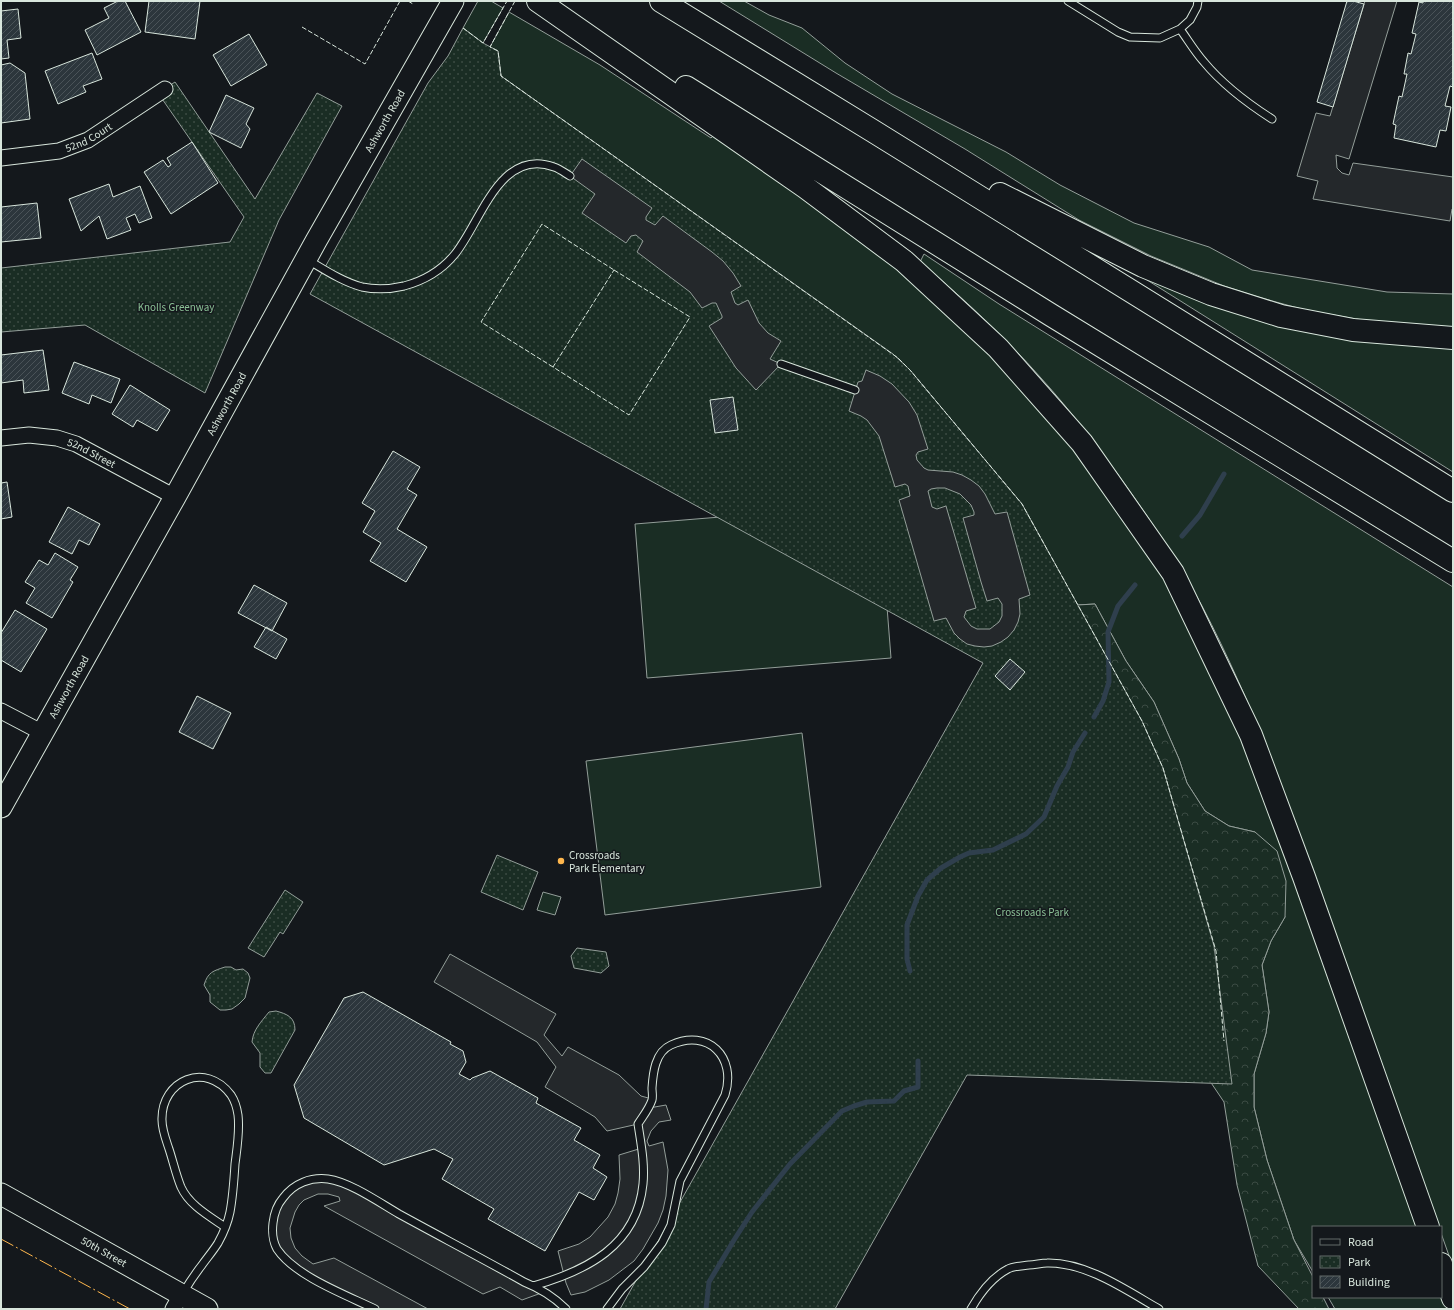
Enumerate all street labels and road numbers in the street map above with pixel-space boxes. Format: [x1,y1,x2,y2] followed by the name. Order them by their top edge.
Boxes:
[361,87,408,155] street label: Ashworth Road
[63,119,115,156] street label: 52nd Court
[203,369,250,438] street label: Ashworth Road
[65,434,119,472] street label: 52nd Street
[45,652,92,721] street label: Ashworth Road
[78,1233,130,1271] street label: 50th Street

